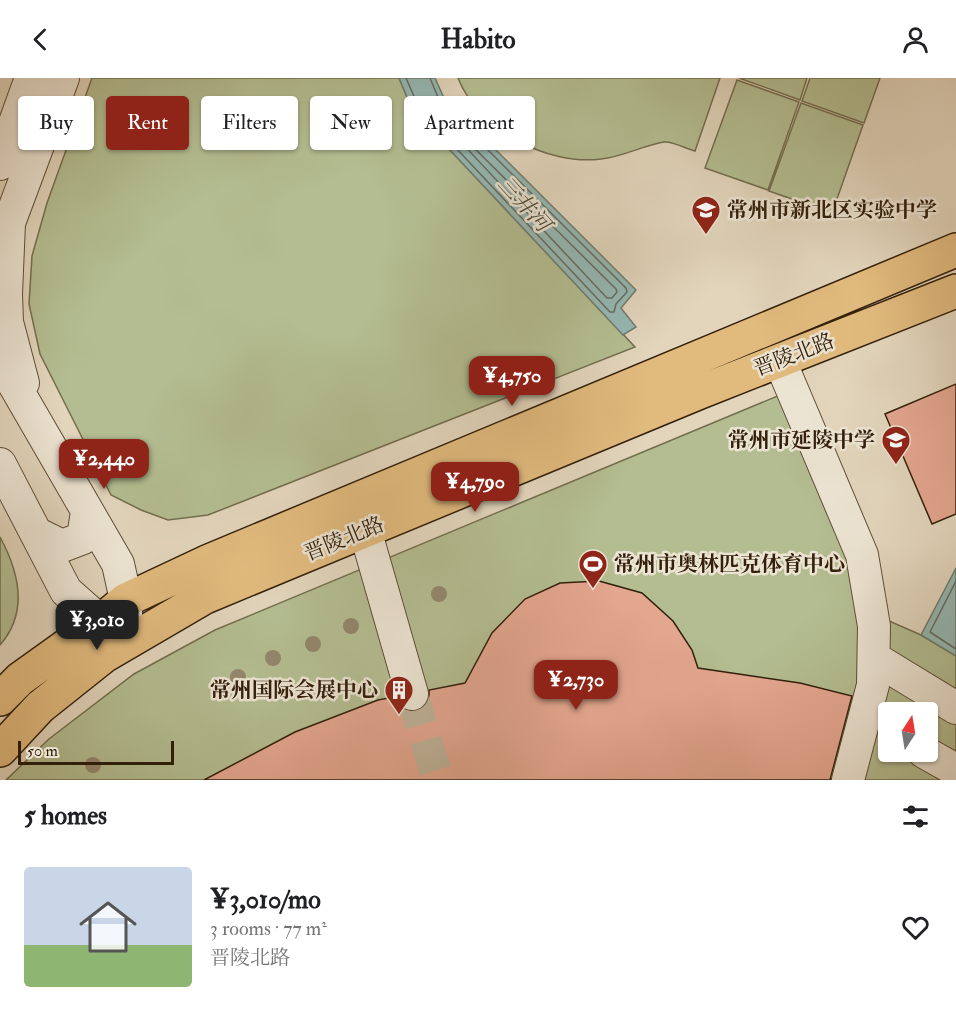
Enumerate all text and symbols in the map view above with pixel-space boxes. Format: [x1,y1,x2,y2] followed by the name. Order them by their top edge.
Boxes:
[24,23,57,56] icon: back
[440,23,516,56] text: Habito
[899,23,932,56] icon: person
[18,96,94,150] chip: Buy
[106,96,189,150] chip: Rent
[201,96,298,150] chip: Filters
[310,96,392,150] chip: New
[404,96,535,150] chip: Apartment
[492,170,559,241] water label: 三井河
[690,194,722,236] school or university icon: 常州市新北区实验中学
[727,197,937,224] place label: 常州市新北区实验中学
[750,327,838,383] street label: 晋陵北路
[463,356,561,407] pin: ¥4,750
[483,363,541,388] text: ¥4,750
[880,424,912,466] school or university icon: 常州市延陵中学
[728,427,875,454] place label: 常州市延陵中学
[55,439,153,490] pin: ¥2,440
[73,446,135,471] text: ¥2,440
[426,462,524,513] pin: ¥4,790
[445,469,505,494] text: ¥4,790
[300,511,388,567] street label: 晋陵北路
[577,548,609,590] sports icon: 常州市奥林匹克体育中心
[614,551,845,578] place label: 常州市奥林匹克体育中心
[48,600,146,651] pin: ¥3,010
[70,607,124,632] text: ¥3,010
[527,660,625,711] pin: ¥2,730
[548,667,604,692] text: ¥2,730
[383,674,415,716] building icon: 常州国际会展中心
[210,677,378,704] place label: 常州国际会展中心
[878,702,938,762] north arrow
[878,702,938,762] map controls
[18,738,174,766] scale bar
[27,741,58,761] text: 50 m
[24,800,107,832] text: 5 homes
[899,800,932,833] icon: filters
[210,884,321,916] text: ¥3,010/mo
[72,891,144,963] icon: home
[899,911,932,944] icon: heart
[210,916,327,941] text: 3 rooms · 77 m²
[210,945,290,970] text: 晋陵北路

